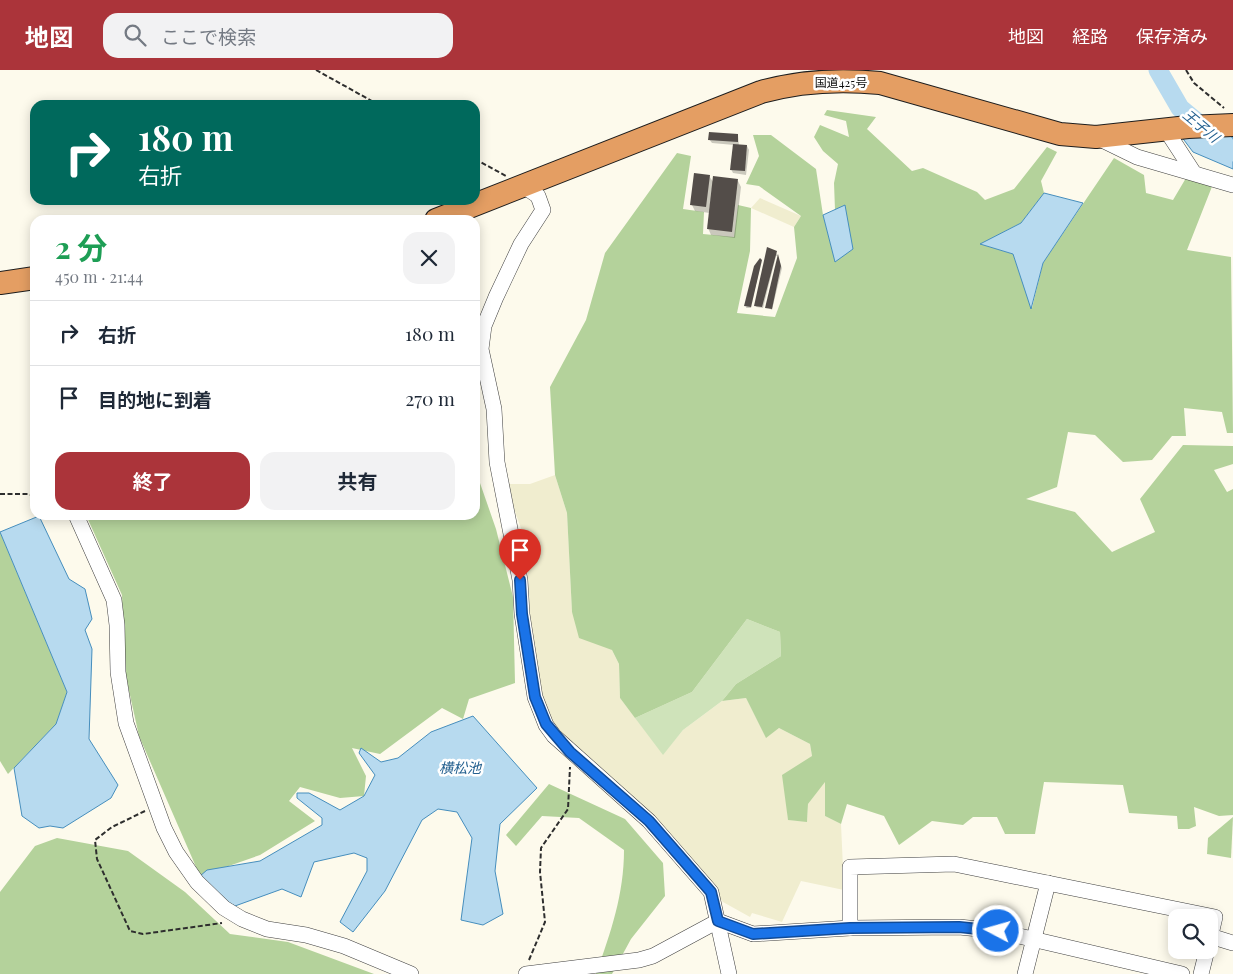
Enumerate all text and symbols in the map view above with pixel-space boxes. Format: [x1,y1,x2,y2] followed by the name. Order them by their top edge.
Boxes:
[103,13,453,58] search box
[25,20,73,52] text: 地図
[121,21,149,49] icon: search
[161,23,256,49] text: ここで検索
[1008,24,1044,48] text: 地図
[1072,24,1108,48] text: 経路
[1136,24,1208,48] text: 保存済み
[815,74,867,90] street label: 国道425号
[1179,105,1225,148] water label: 王子川
[138,113,233,160] text: 180 m
[55,120,120,185] icon: right
[138,160,182,190] text: 右折
[55,227,107,267] text: 2 分
[403,232,455,284] button: close
[55,266,143,287] text: 450 m · 21:44
[55,319,83,347] icon: right
[405,320,455,346] text: 180 m
[98,321,136,347] text: 右折
[55,384,83,412] icon: arrive
[405,385,455,411] text: 270 m
[98,386,212,412] text: 目的地に到着
[55,452,250,510] button: 終了
[260,452,455,510] button: 共有
[499,529,541,580] pin
[506,536,534,564] icon: arrive
[439,758,483,777] water label: 横松池
[971,904,1023,956] position arrow
[1168,909,1218,959] map controls
[1168,909,1218,959] button: search

